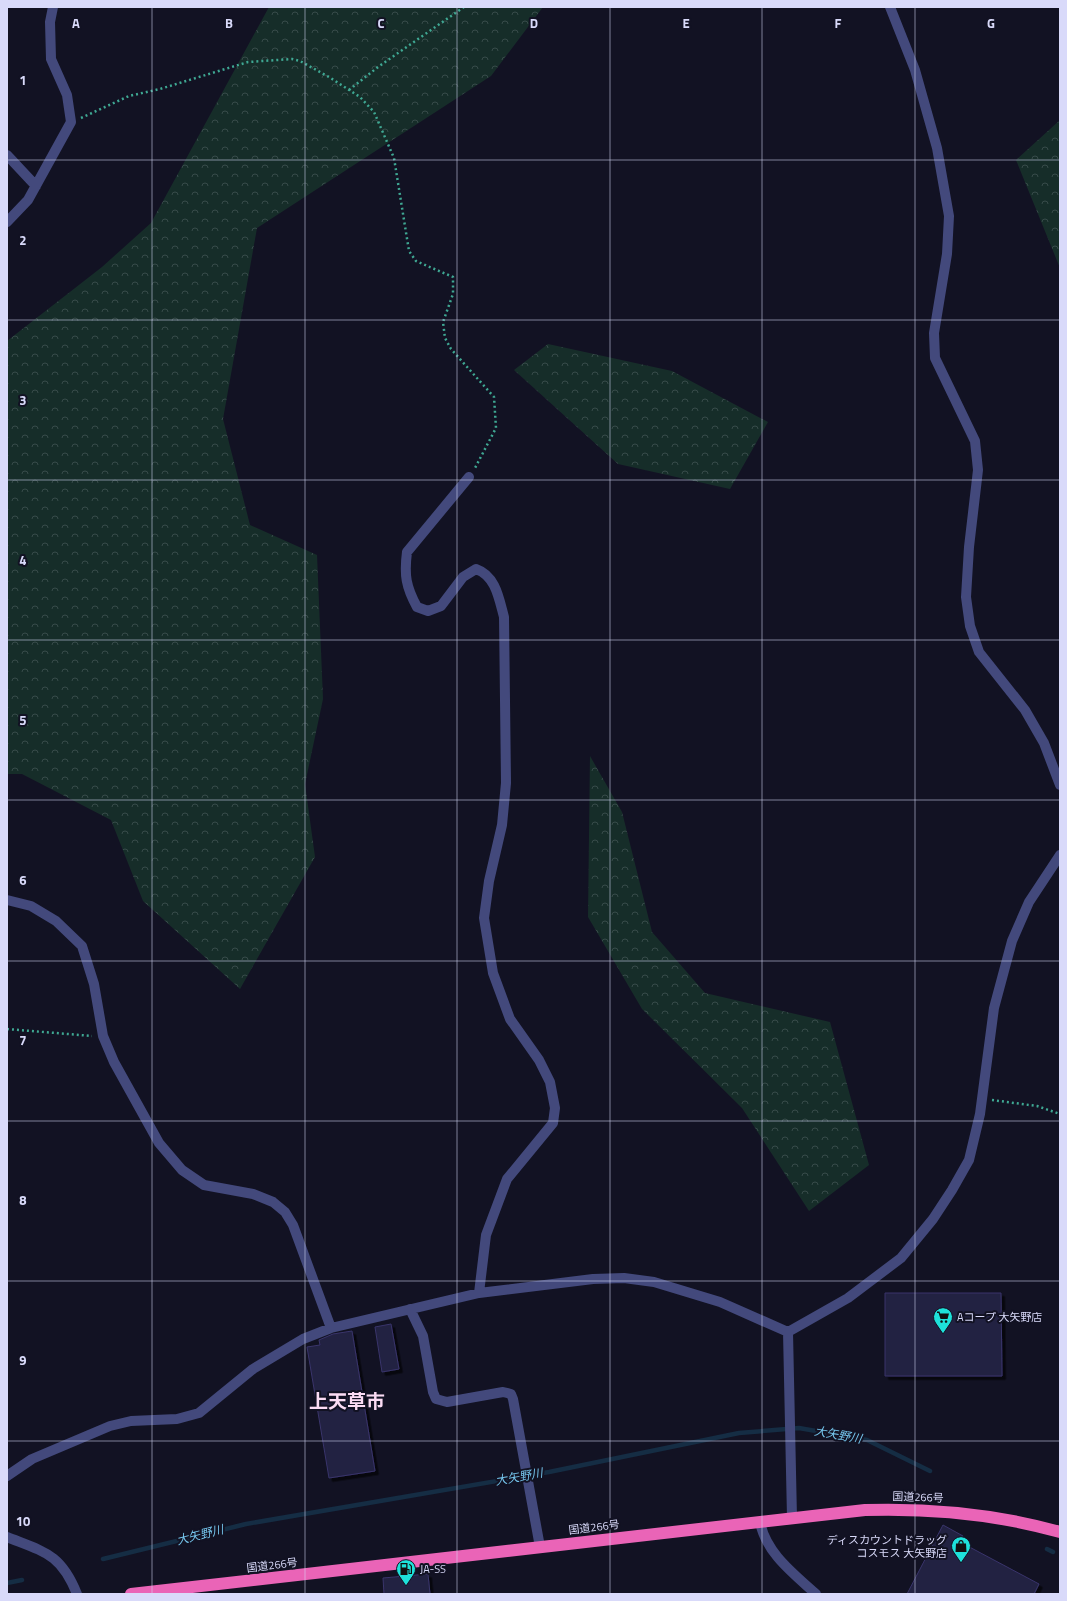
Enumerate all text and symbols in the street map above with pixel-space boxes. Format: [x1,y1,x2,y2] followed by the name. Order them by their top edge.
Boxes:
[72,13,80,33] text: A
[225,13,233,33] text: B
[377,13,385,33] text: C
[530,13,538,33] text: D
[682,13,690,33] text: E
[835,13,842,33] text: F
[987,13,995,33] text: G
[19,70,27,90] text: 1
[19,230,27,250] text: 2
[19,390,27,410] text: 3
[19,550,27,570] text: 4
[19,710,27,730] text: 5
[19,870,27,890] text: 6
[19,1030,27,1050] text: 7
[19,1190,27,1210] text: 8
[932,1306,954,1334] supermarket icon: Aコープ 大矢野店
[957,1309,1042,1325] place label: Aコープ 大矢野店
[19,1350,27,1370] text: 9
[309,1386,385,1415] district label: 上天草市
[813,1421,865,1448] water label: 大矢野川
[494,1463,546,1490] water label: 大矢野川
[892,1488,944,1506] street label: 国道266号
[16,1511,30,1531] text: 10
[567,1516,621,1538] street label: 国道266号
[174,1519,227,1550] water label: 大矢野川
[827,1532,947,1561] place label: ディスカウントドラッグ コスモス 大矢野店
[950,1535,972,1563] shop icon: ディスカウントドラッグ コスモス 大矢野店
[245,1554,299,1576] street label: 国道266号
[395,1558,417,1586] fuel station icon: JA-SS
[420,1561,446,1577] place label: JA-SS

